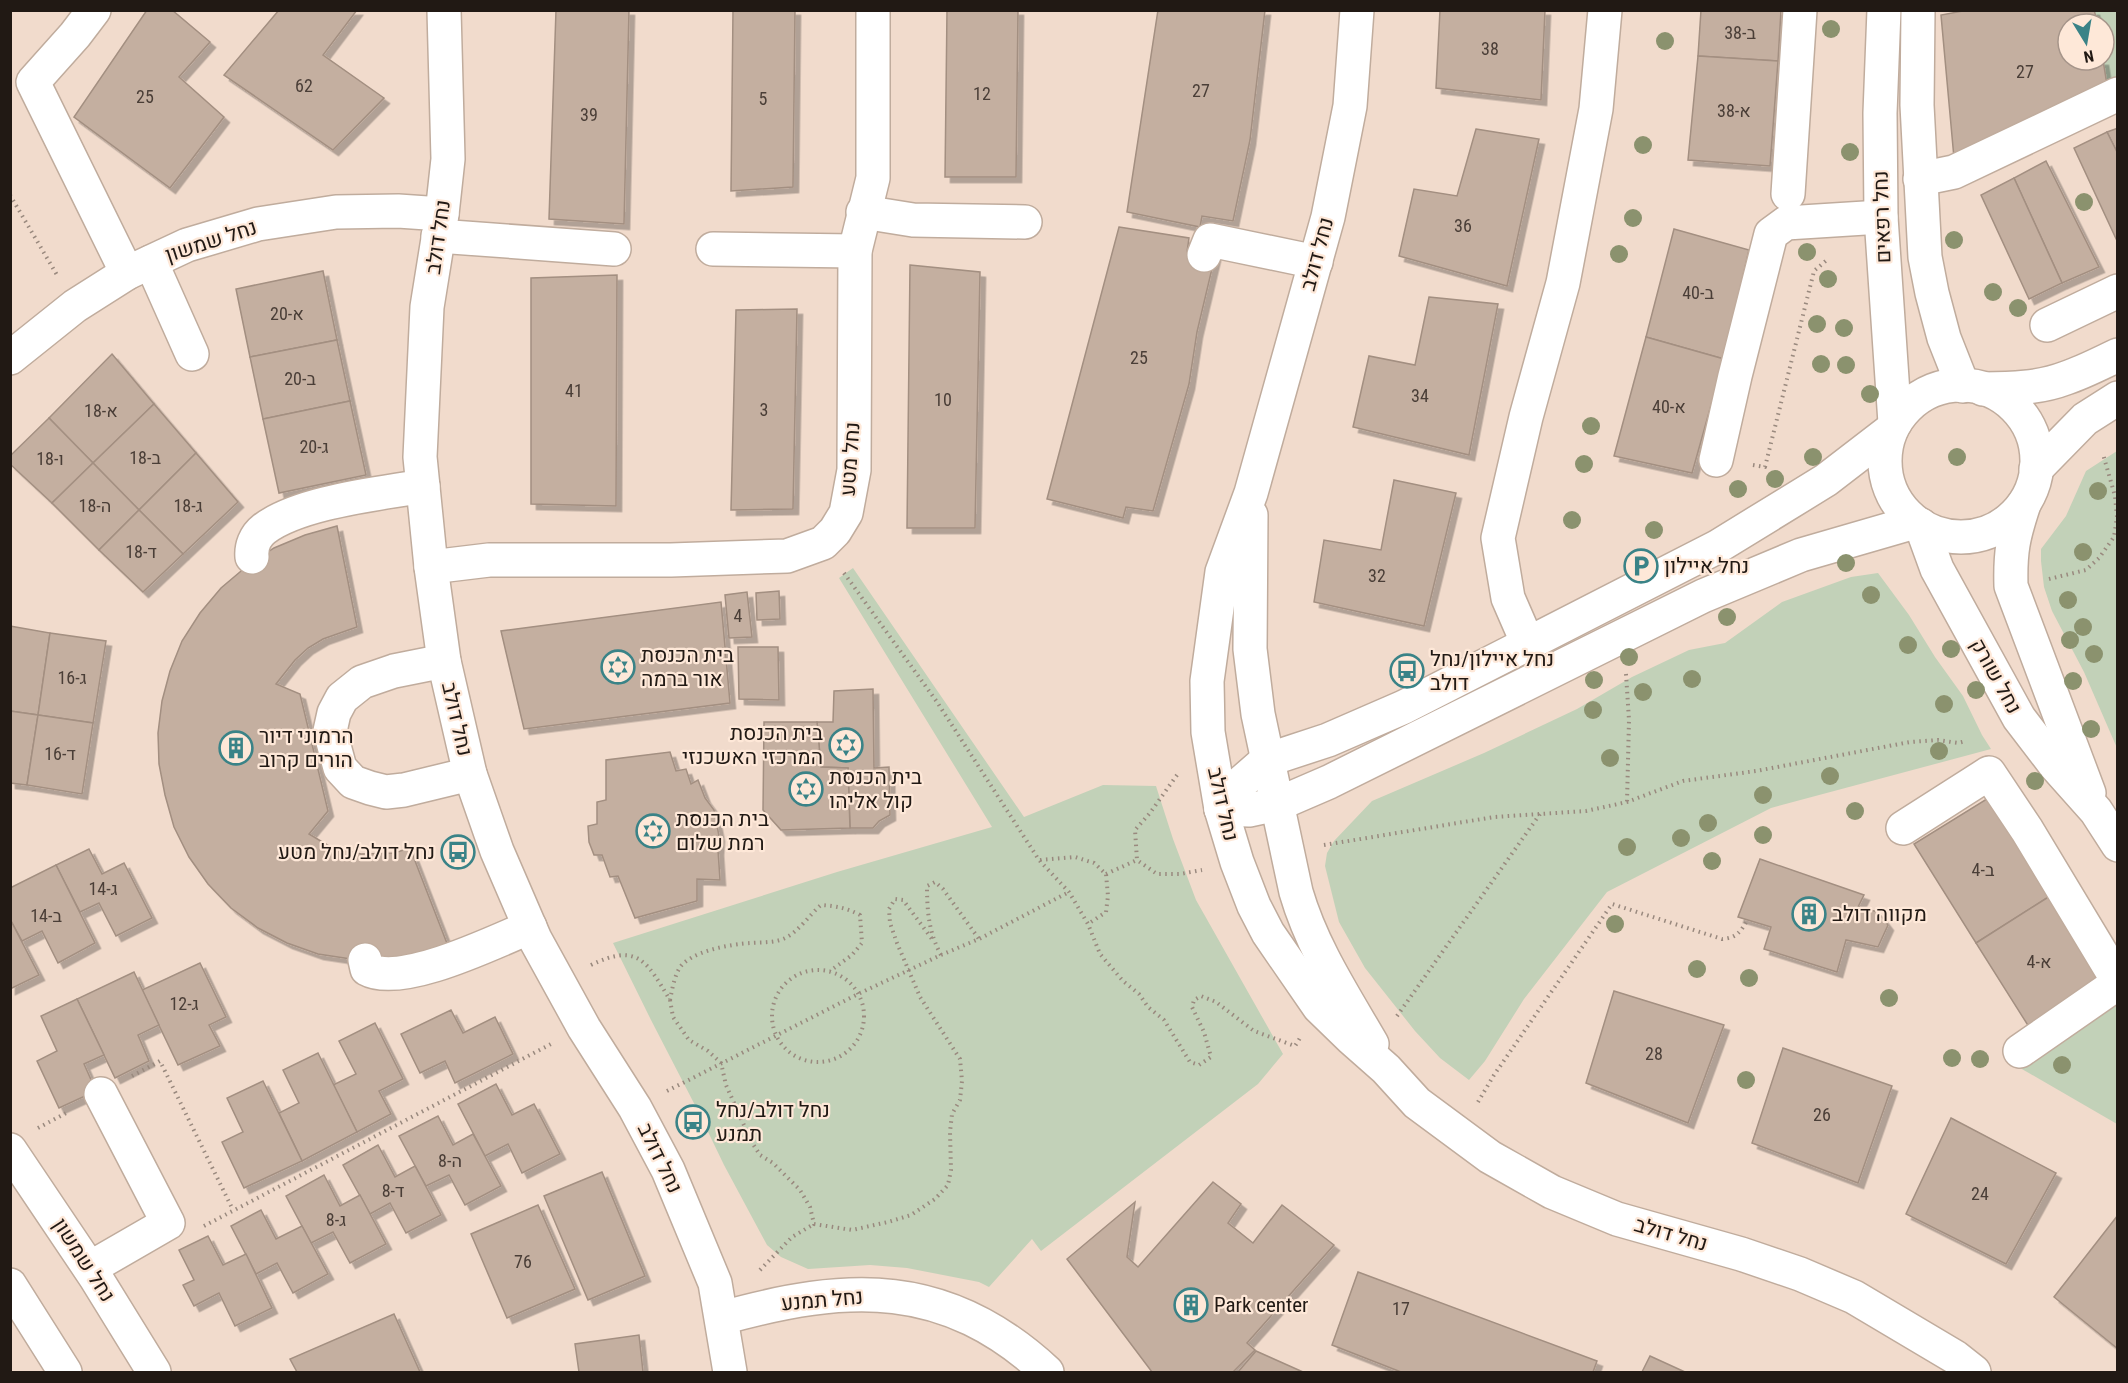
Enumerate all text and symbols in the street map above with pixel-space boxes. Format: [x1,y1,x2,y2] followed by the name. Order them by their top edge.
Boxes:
[2056,12,2116,72] north arrow
[1724,22,1756,43] house number: 38-ב
[1481,38,1499,59] house number: 38
[2082,46,2095,66] text: N
[2016,61,2034,82] house number: 27
[295,75,313,96] house number: 62
[1192,80,1210,101] house number: 27
[973,83,991,104] house number: 12
[136,86,154,107] house number: 25
[759,88,768,109] house number: 5
[1717,100,1751,121] house number: 38-א
[580,104,598,125] house number: 39
[1868,170,1896,264] street label: נחל רפאים
[421,198,455,276] street label: נחל דולב
[162,215,260,267] street label: נחל שמשון
[1296,215,1338,293] street label: נחל דולב
[1454,215,1472,236] house number: 36
[1682,282,1714,303] house number: 40-ב
[270,303,304,324] house number: 20-א
[1130,347,1148,368] house number: 25
[284,368,316,389] house number: 20-ב
[565,380,583,401] house number: 41
[1411,385,1429,406] house number: 34
[934,389,952,410] house number: 10
[1652,396,1686,417] house number: 40-א
[760,399,768,420] house number: 3
[84,400,118,421] house number: 18-א
[835,421,865,497] street label: נחל מטע
[299,436,329,457] house number: 20-ג
[129,447,161,468] house number: 18-ב
[36,448,64,469] house number: 18-ו
[79,495,111,516] house number: 18-ה
[173,495,203,516] house number: 18-ג
[125,541,157,562] house number: 18-ד
[1623,548,1659,584] parking icon: נחל איילון
[1664,554,1749,578] place label: נחל איילון
[1368,565,1386,586] house number: 32
[734,605,743,626] house number: 4
[1966,634,2026,718] street label: נחל שורק
[641,643,734,691] place label: בית הכנסת אור ברמה
[1430,647,1554,695] place label: נחל איילון/נחל דולב
[600,649,636,685] synagogue icon: בית הכנסת אור ברמה
[1389,653,1425,689] bus stop icon: נחל איילון/נחל דולב
[57,667,87,688] house number: 16-ג
[437,680,477,758] street label: נחל דולב
[682,721,823,769] place label: בית הכנסת המרכזי האשכנזי
[259,724,354,772] place label: הרמוני דיור הורים קרוב
[828,727,864,763] synagogue icon: בית הכנסת המרכזי האשכנזי
[218,730,254,766] building icon: הרמוני דיור הורים קרוב
[44,743,76,764] house number: 16-ד
[829,765,922,813] place label: בית הכנסת קול אליהו
[1203,765,1243,843] street label: נחל דולב
[788,771,824,807] synagogue icon: בית הכנסת קול אליהו
[676,807,769,855] place label: בית הכנסת רמת שלום
[635,813,671,849] synagogue icon: בית הכנסת רמת שלום
[440,834,476,870] bus stop icon: נחל דולב/נחל מטע
[278,840,435,864] place label: נחל דולב/נחל מטע
[1972,859,1995,880] house number: 4-ב
[88,878,118,899] house number: 14-ג
[1791,896,1827,932] building icon: מקווה דולב
[1832,902,1927,926] place label: מקווה דולב
[30,905,62,926] house number: 14-ב
[2027,951,2051,972] house number: 4-א
[169,993,199,1014] house number: 12-ג
[1645,1043,1663,1064] house number: 28
[716,1098,830,1146] place label: נחל דולב/נחל תמנע
[675,1104,711,1140] bus stop icon: נחל דולב/נחל תמנע
[1813,1104,1831,1125] house number: 26
[633,1119,687,1197] street label: נחל דולב
[438,1150,462,1171] house number: 8-ה
[382,1180,404,1201] house number: 8-ד
[1971,1183,1989,1204] house number: 24
[326,1209,346,1230] house number: 8-ג
[1632,1212,1710,1256] street label: נחל דולב
[48,1214,120,1306] street label: נחל שמשון
[514,1251,532,1272] house number: 76
[780,1284,864,1316] street label: נחל תמנע
[1173,1287,1209,1323] building icon: Park center
[1214,1293,1308,1317] place label: Park center
[1392,1298,1410,1319] house number: 17

